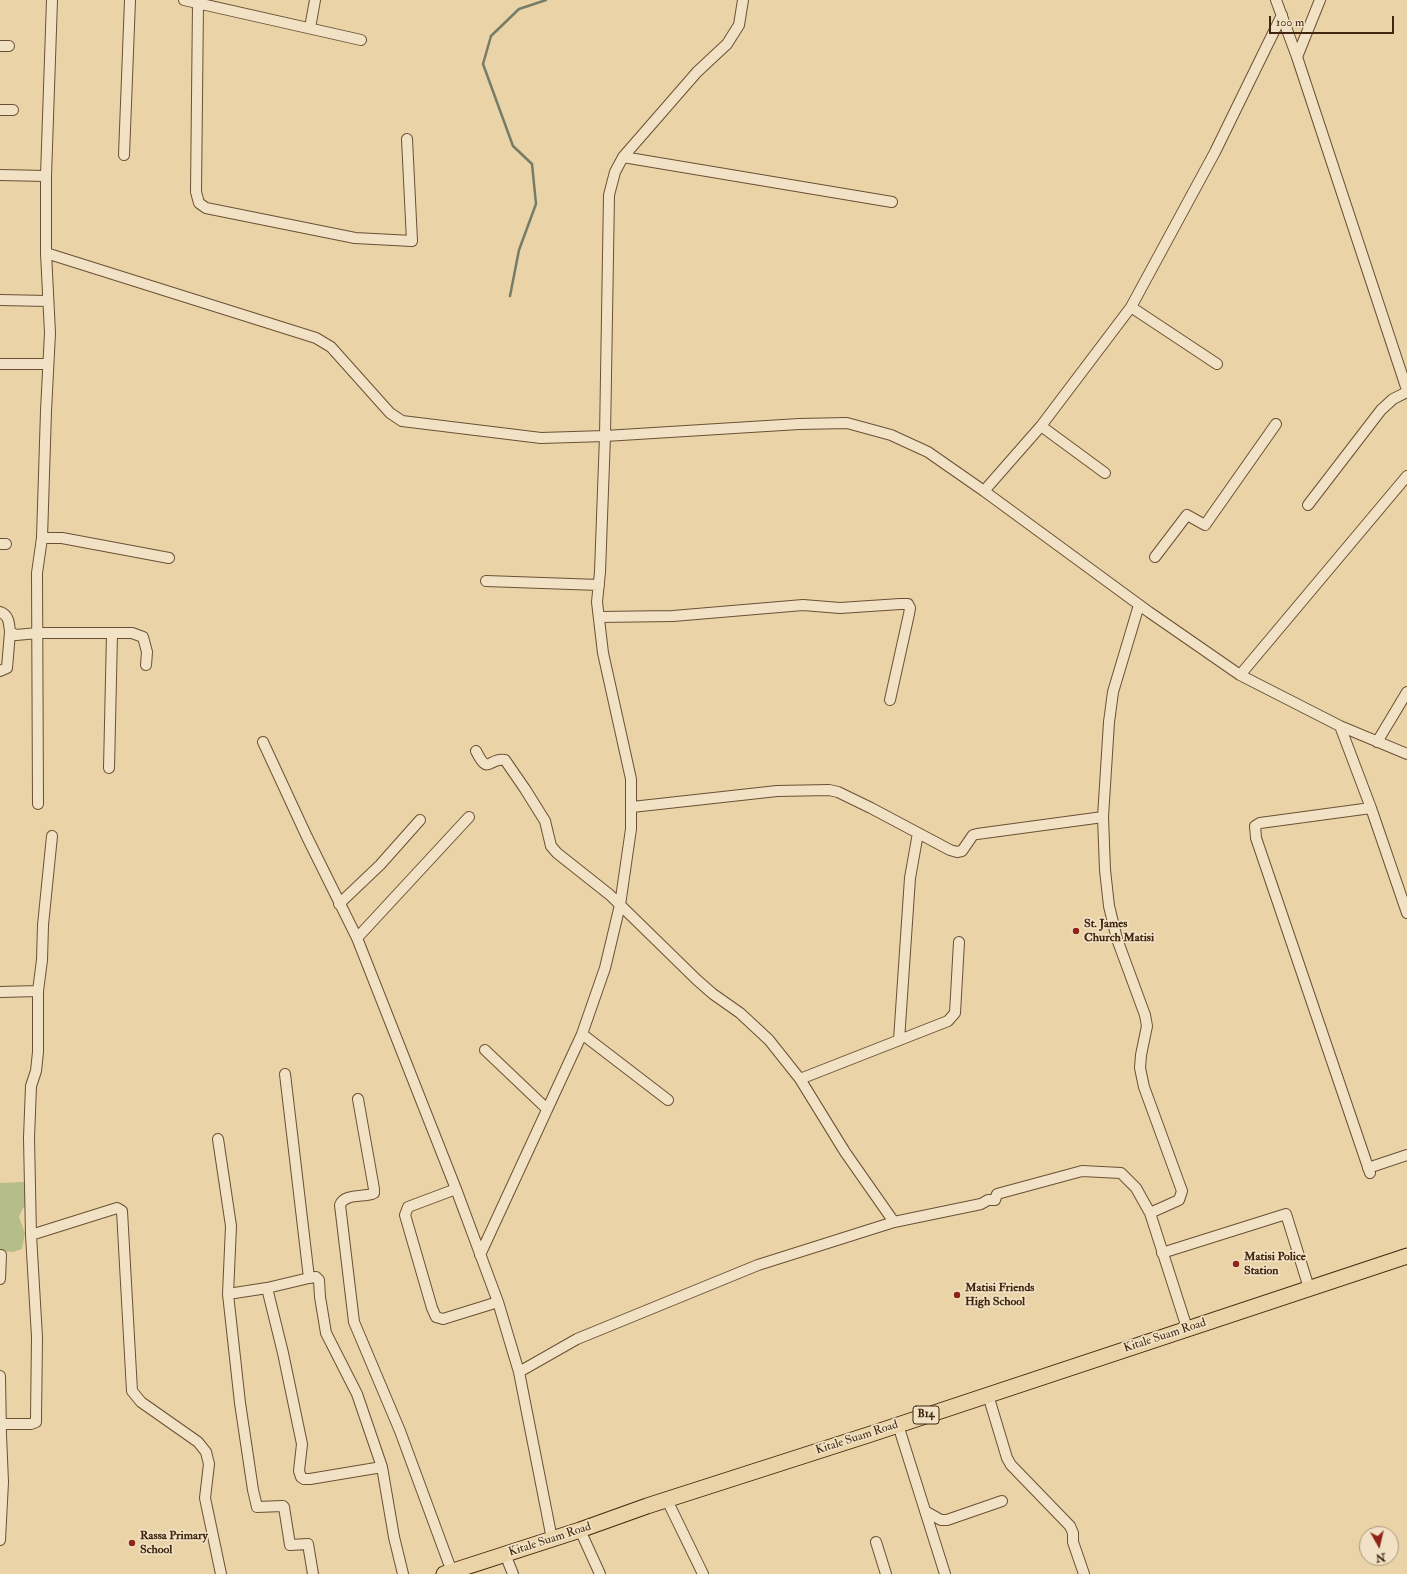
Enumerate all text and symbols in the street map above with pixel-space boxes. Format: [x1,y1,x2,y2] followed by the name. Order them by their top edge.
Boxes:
[1271,8,1396,34] scale bar
[1276,15,1304,30] text: 100 m
[1084,917,1154,945] place label: St. James Church Matisi
[1071,926,1081,936] marker: St. James Church Matisi
[1244,1250,1306,1278] place label: Matisi Police Station
[1231,1259,1241,1269] marker: Matisi Police Station
[965,1281,1034,1309] place label: Matisi Friends High School
[952,1290,962,1300] marker: Matisi Friends High School
[1122,1316,1208,1356] street label: Kitale Suam Road
[913,1406,939,1424] road number: B14
[814,1418,900,1458] street label: Kitale Suam Road
[507,1520,593,1560] street label: Kitale Suam Road
[1359,1526,1399,1566] north arrow
[140,1529,208,1557] place label: Rassa Primary School
[127,1538,137,1548] marker: Rassa Primary School
[1375,1550,1386,1565] text: N

